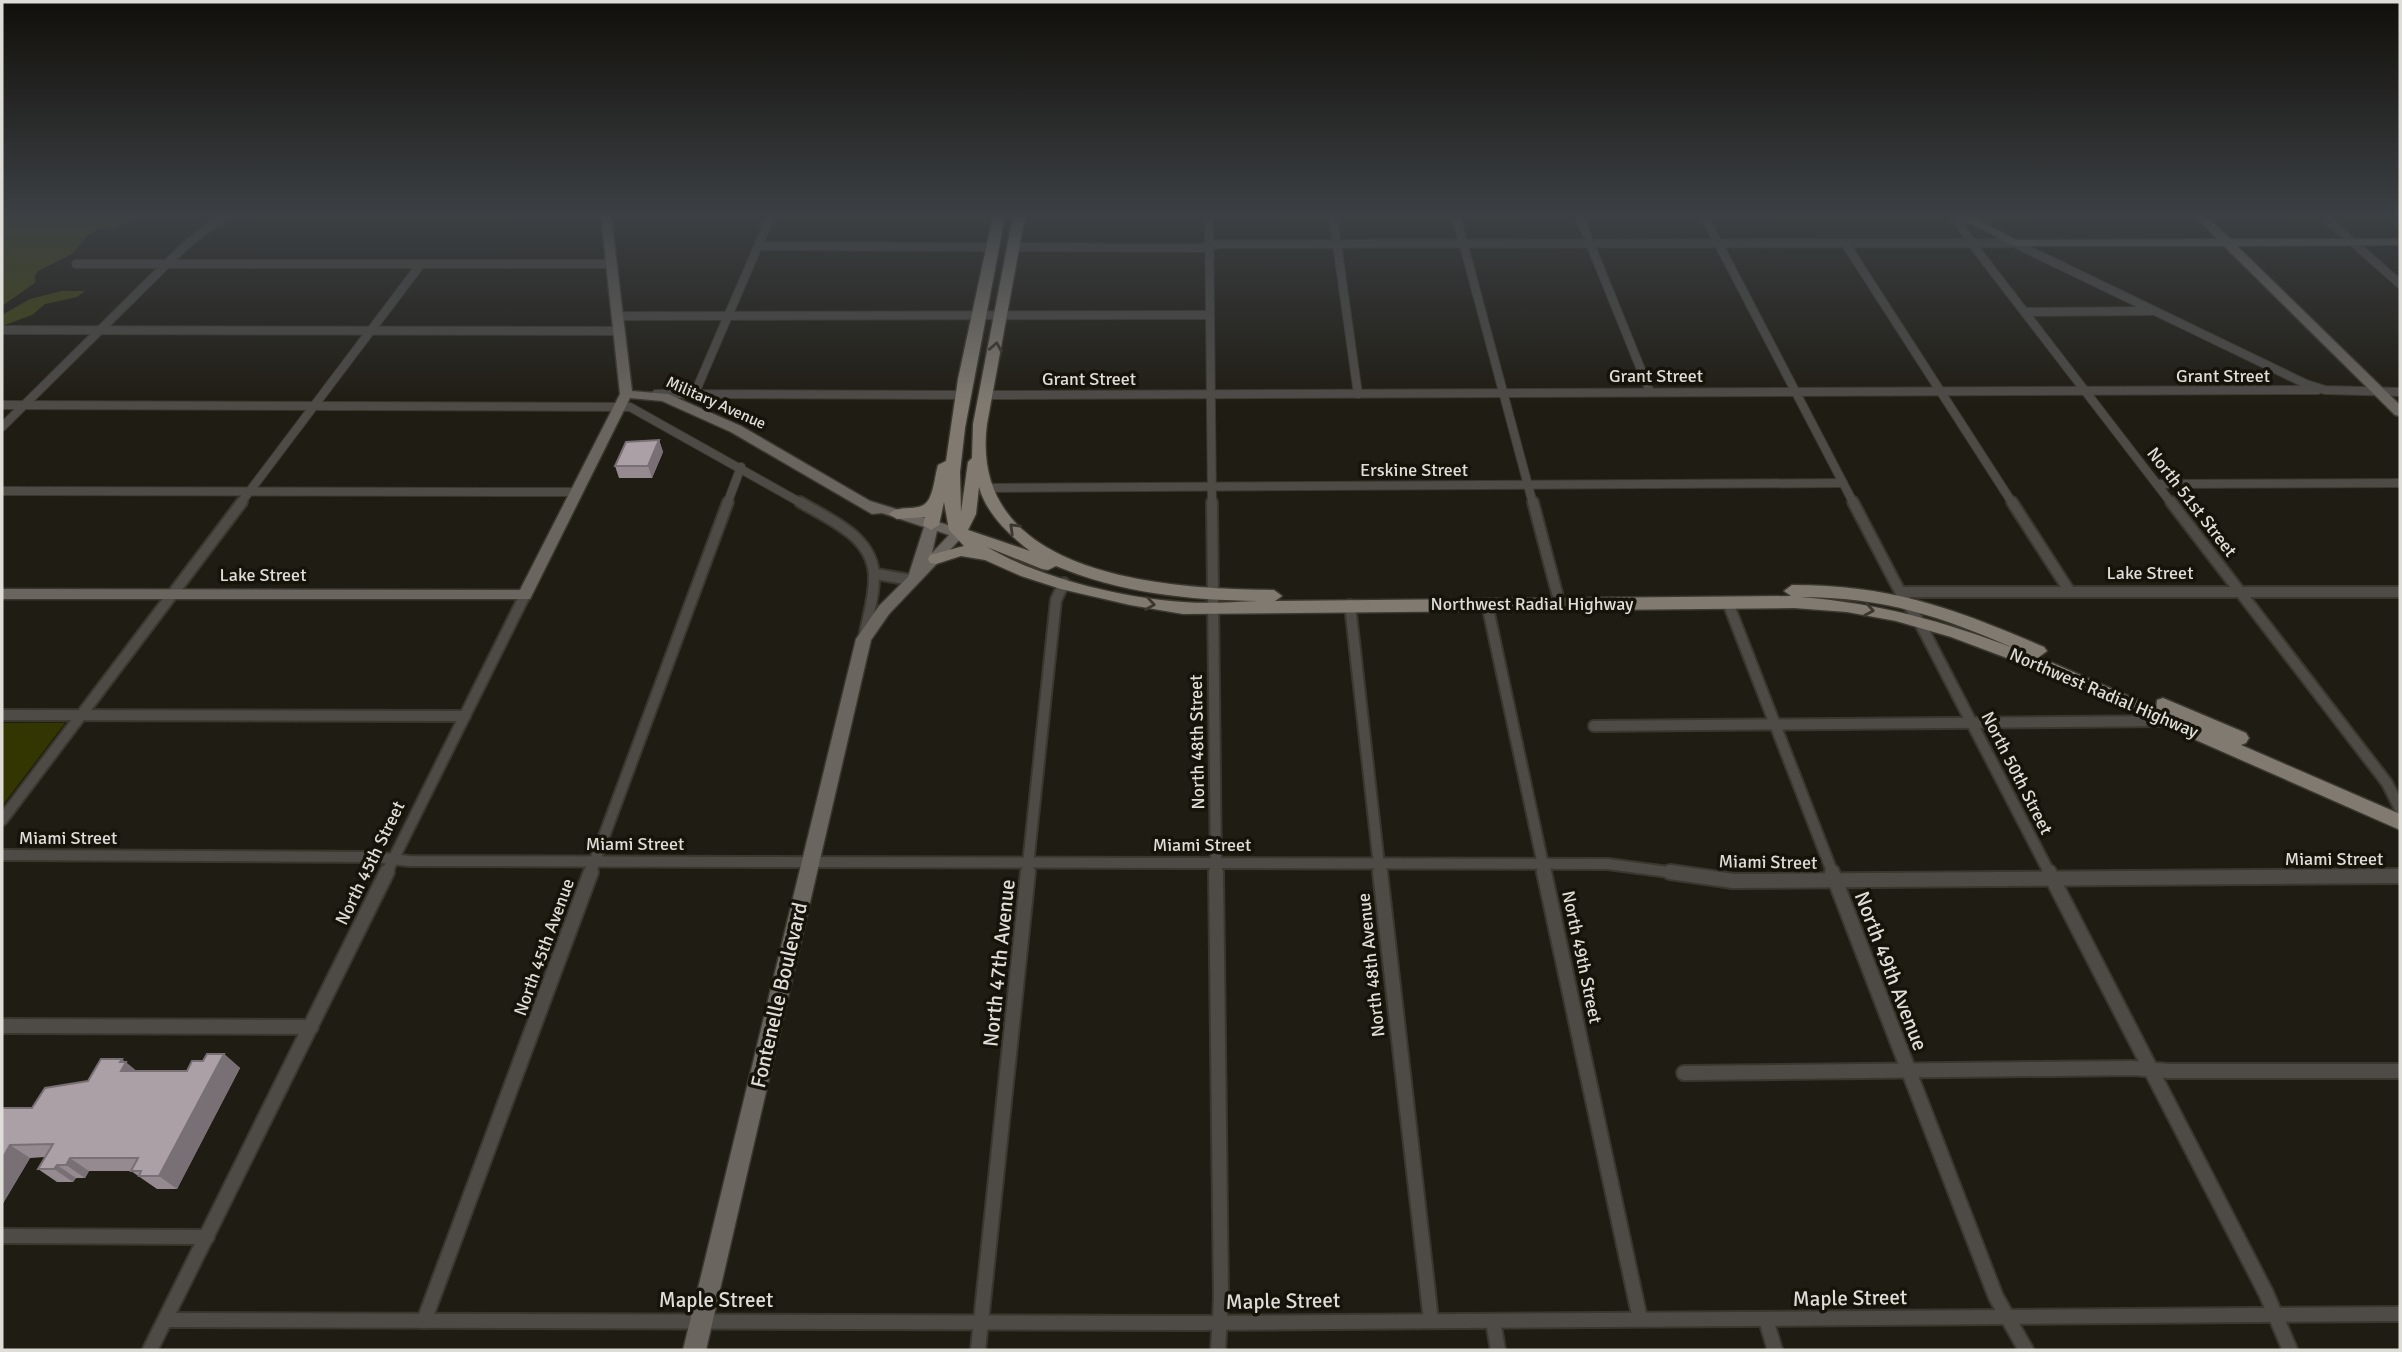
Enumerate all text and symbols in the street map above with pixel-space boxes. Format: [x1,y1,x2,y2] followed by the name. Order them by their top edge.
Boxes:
[987,341,1002,353] one-way arrow
[1609,365,1703,387] street label: Grant Street
[2176,365,2270,387] street label: Grant Street
[1042,368,1136,390] street label: Grant Street
[663,372,769,434] street label: Military Avenue
[2142,443,2242,561] street label: North 51st Street
[1360,459,1468,481] street label: Erskine Street
[1009,523,1022,536] one-way arrow
[2107,562,2193,584] street label: Lake Street
[220,564,306,586] street label: Lake Street
[1431,593,1634,615] street label: Northwest Radial Highway
[1144,596,1156,611] one-way arrow
[1863,602,1875,617] one-way arrow
[2006,643,2202,743] street label: Northwest Radial Highway
[1185,674,1209,810] street label: North 48th Street
[1977,708,2057,838] street label: North 50th Street
[331,797,409,929] street label: North 45th Street
[19,827,117,849] street label: Miami Street
[586,833,684,855] street label: Miami Street
[1153,834,1251,856] street label: Miami Street
[2285,848,2383,870] street label: Miami Street
[1719,850,1817,874] street label: Miami Street
[509,875,579,1019] street label: North 45th Avenue
[977,878,1021,1048] street label: North 47th Avenue
[1849,888,1933,1054] street label: North 49th Avenue
[1557,889,1607,1025] street label: North 49th Street
[1353,892,1389,1038] street label: North 48th Avenue
[745,900,813,1090] street label: Fontenelle Boulevard
[1793,1284,1907,1312] street label: Maple Street
[659,1287,773,1313] street label: Maple Street
[1226,1287,1340,1315] street label: Maple Street

